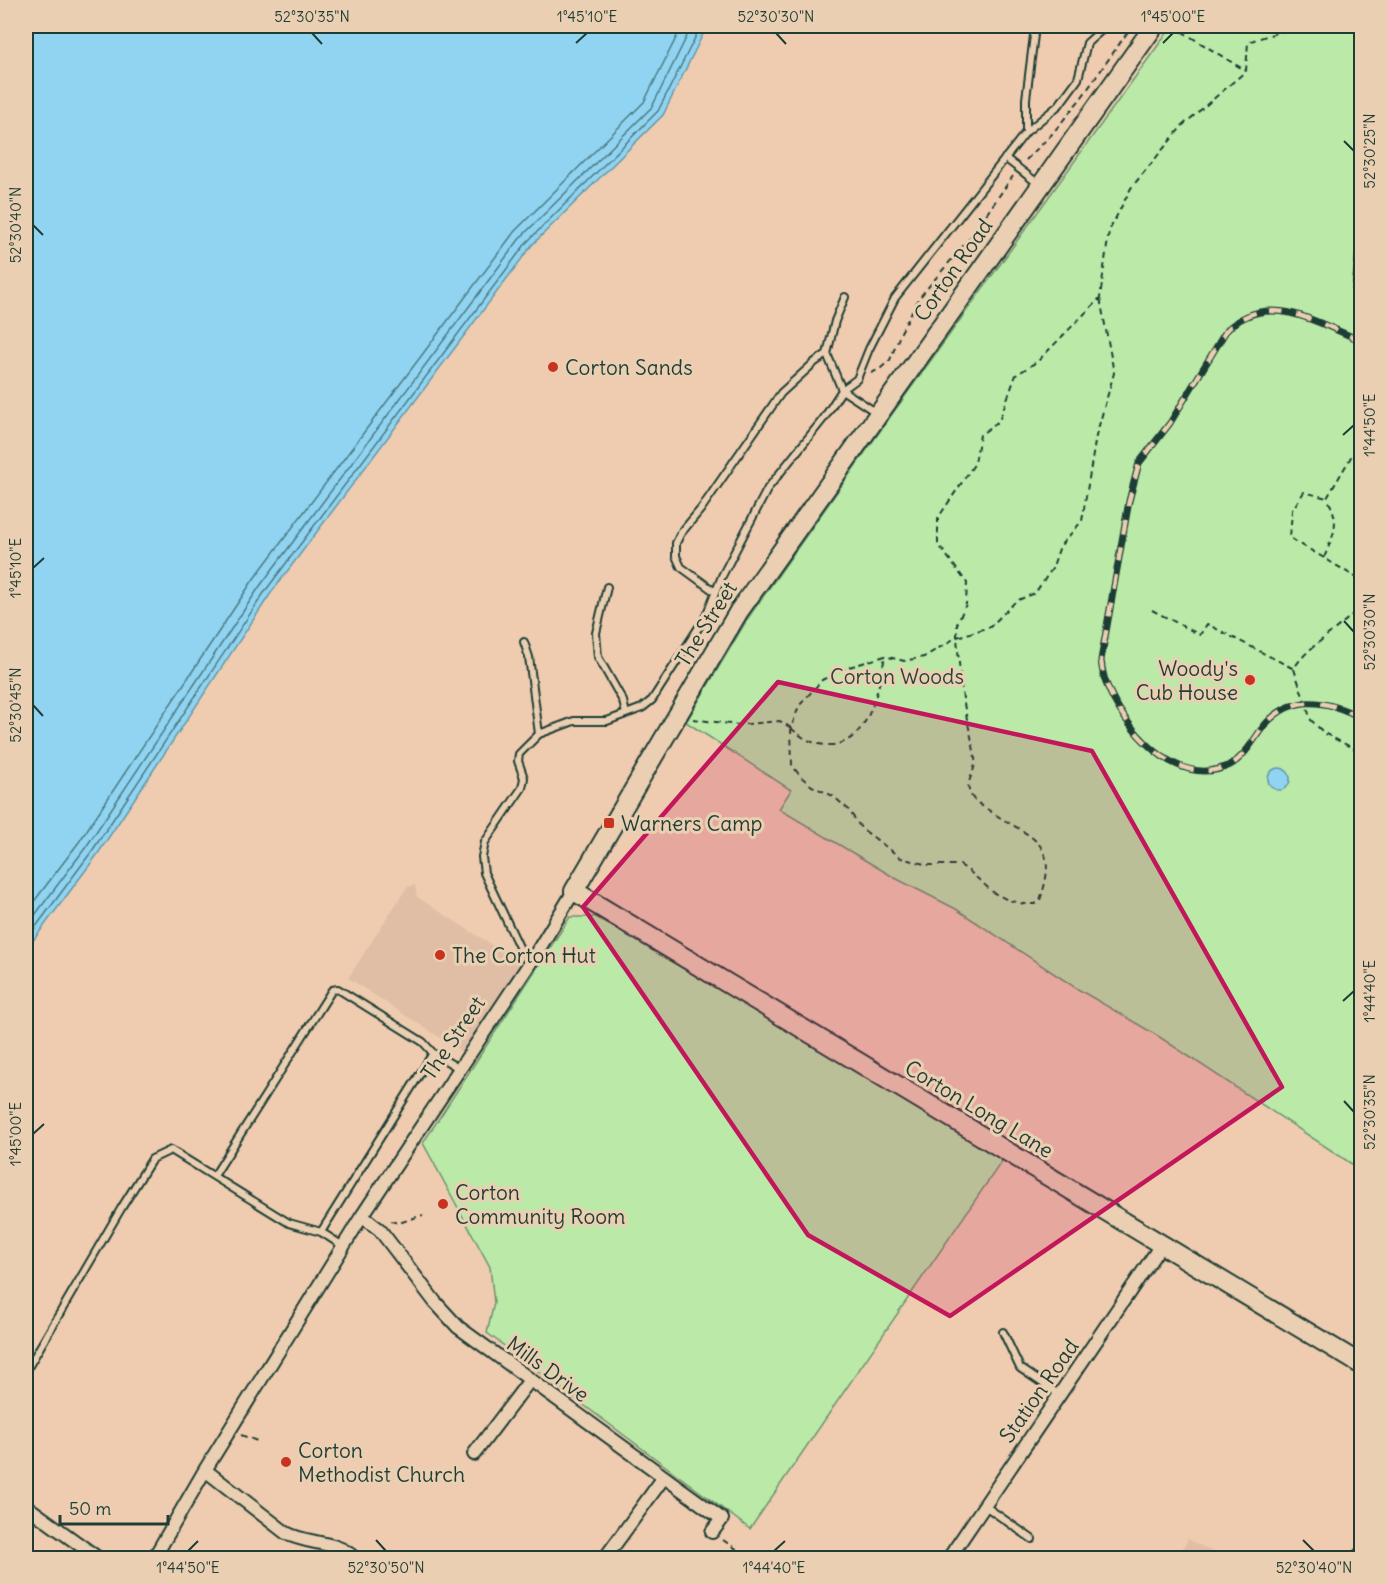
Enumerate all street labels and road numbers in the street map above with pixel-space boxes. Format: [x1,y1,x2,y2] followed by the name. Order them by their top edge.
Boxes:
[908,213,998,327] street label: Corton Road
[669,576,743,672] street label: The Street
[415,991,491,1085] street label: The Street
[900,1054,1058,1164] street label: Corton Long Lane
[502,1330,594,1408] street label: Mills Drive
[993,1334,1085,1448] street label: Station Road

